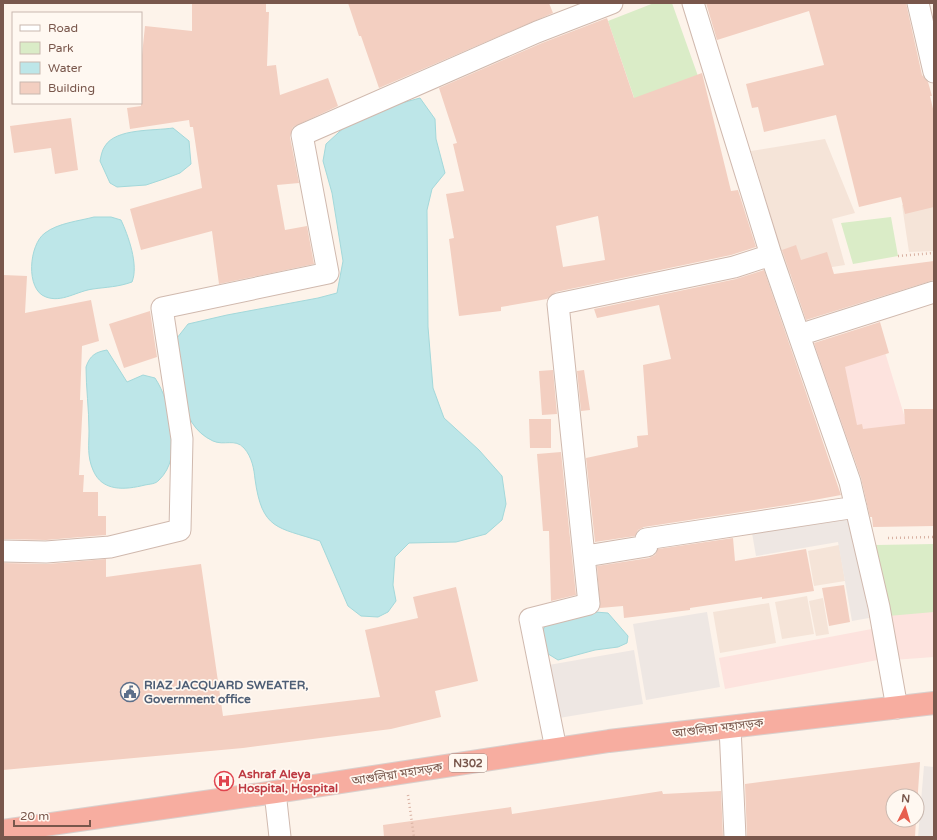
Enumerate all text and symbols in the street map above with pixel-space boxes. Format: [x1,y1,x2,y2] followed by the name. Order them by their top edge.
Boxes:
[12,12,142,104] legend
[48,21,78,35] text: Road
[48,41,74,55] text: Park
[48,61,83,75] text: Water
[48,81,95,95] text: Building
[144,678,308,706] place label: RIAZ JACQUARD SWEATER, Government office
[119,681,141,703] public building icon: RIAZ JACQUARD SWEATER, Government office
[671,714,765,741] street label: আশুলিয়া মহাসড়ক
[449,754,487,772] road number: N302
[350,759,444,788] street label: আশুলিয়া মহাসড়ক
[238,767,338,796] place label: Ashraf Aleya Hospital, Hospital
[213,770,235,792] hospital icon: Ashraf Aleya Hospital, Hospital
[885,788,925,828] north arrow
[901,792,911,805] text: N
[14,802,90,828] scale bar
[20,809,49,823] text: 20 m

